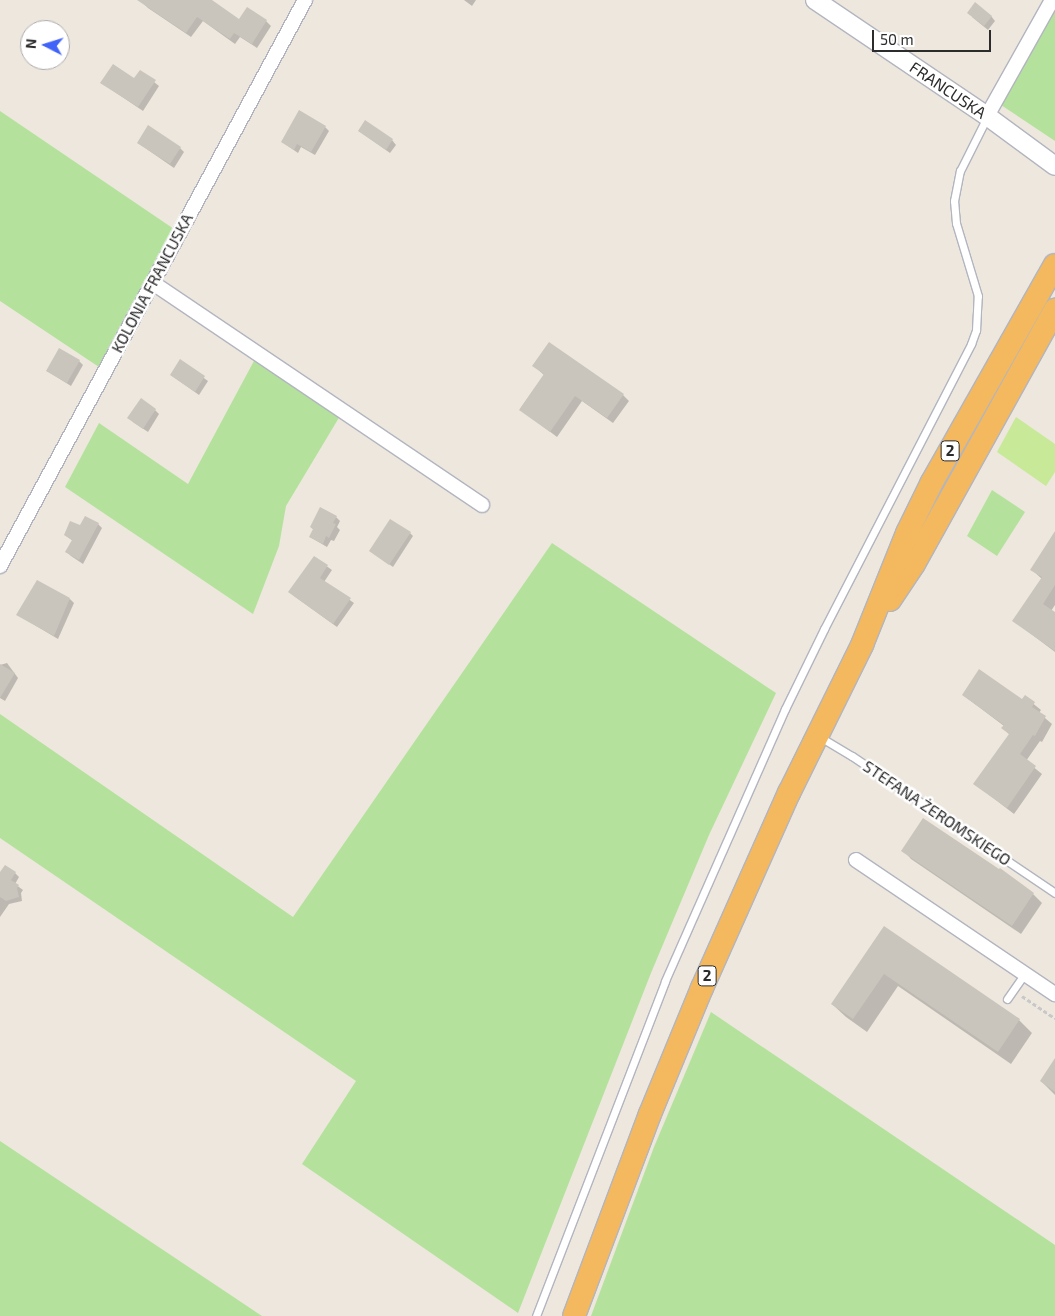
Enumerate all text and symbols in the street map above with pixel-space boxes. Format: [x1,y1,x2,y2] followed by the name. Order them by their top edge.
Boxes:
[20,20,70,70] north arrow
[875,20,994,52] scale bar
[880,30,914,48] text: 50 m
[22,38,39,50] text: N
[906,57,990,123] street label: FRANCUSKA
[107,210,197,356] street label: KOLONIA FRANCUSKA
[940,438,960,464] road number: 2
[859,756,1015,870] street label: STEFANA ŻEROMSKIEGO
[697,964,717,988] road number: 2

